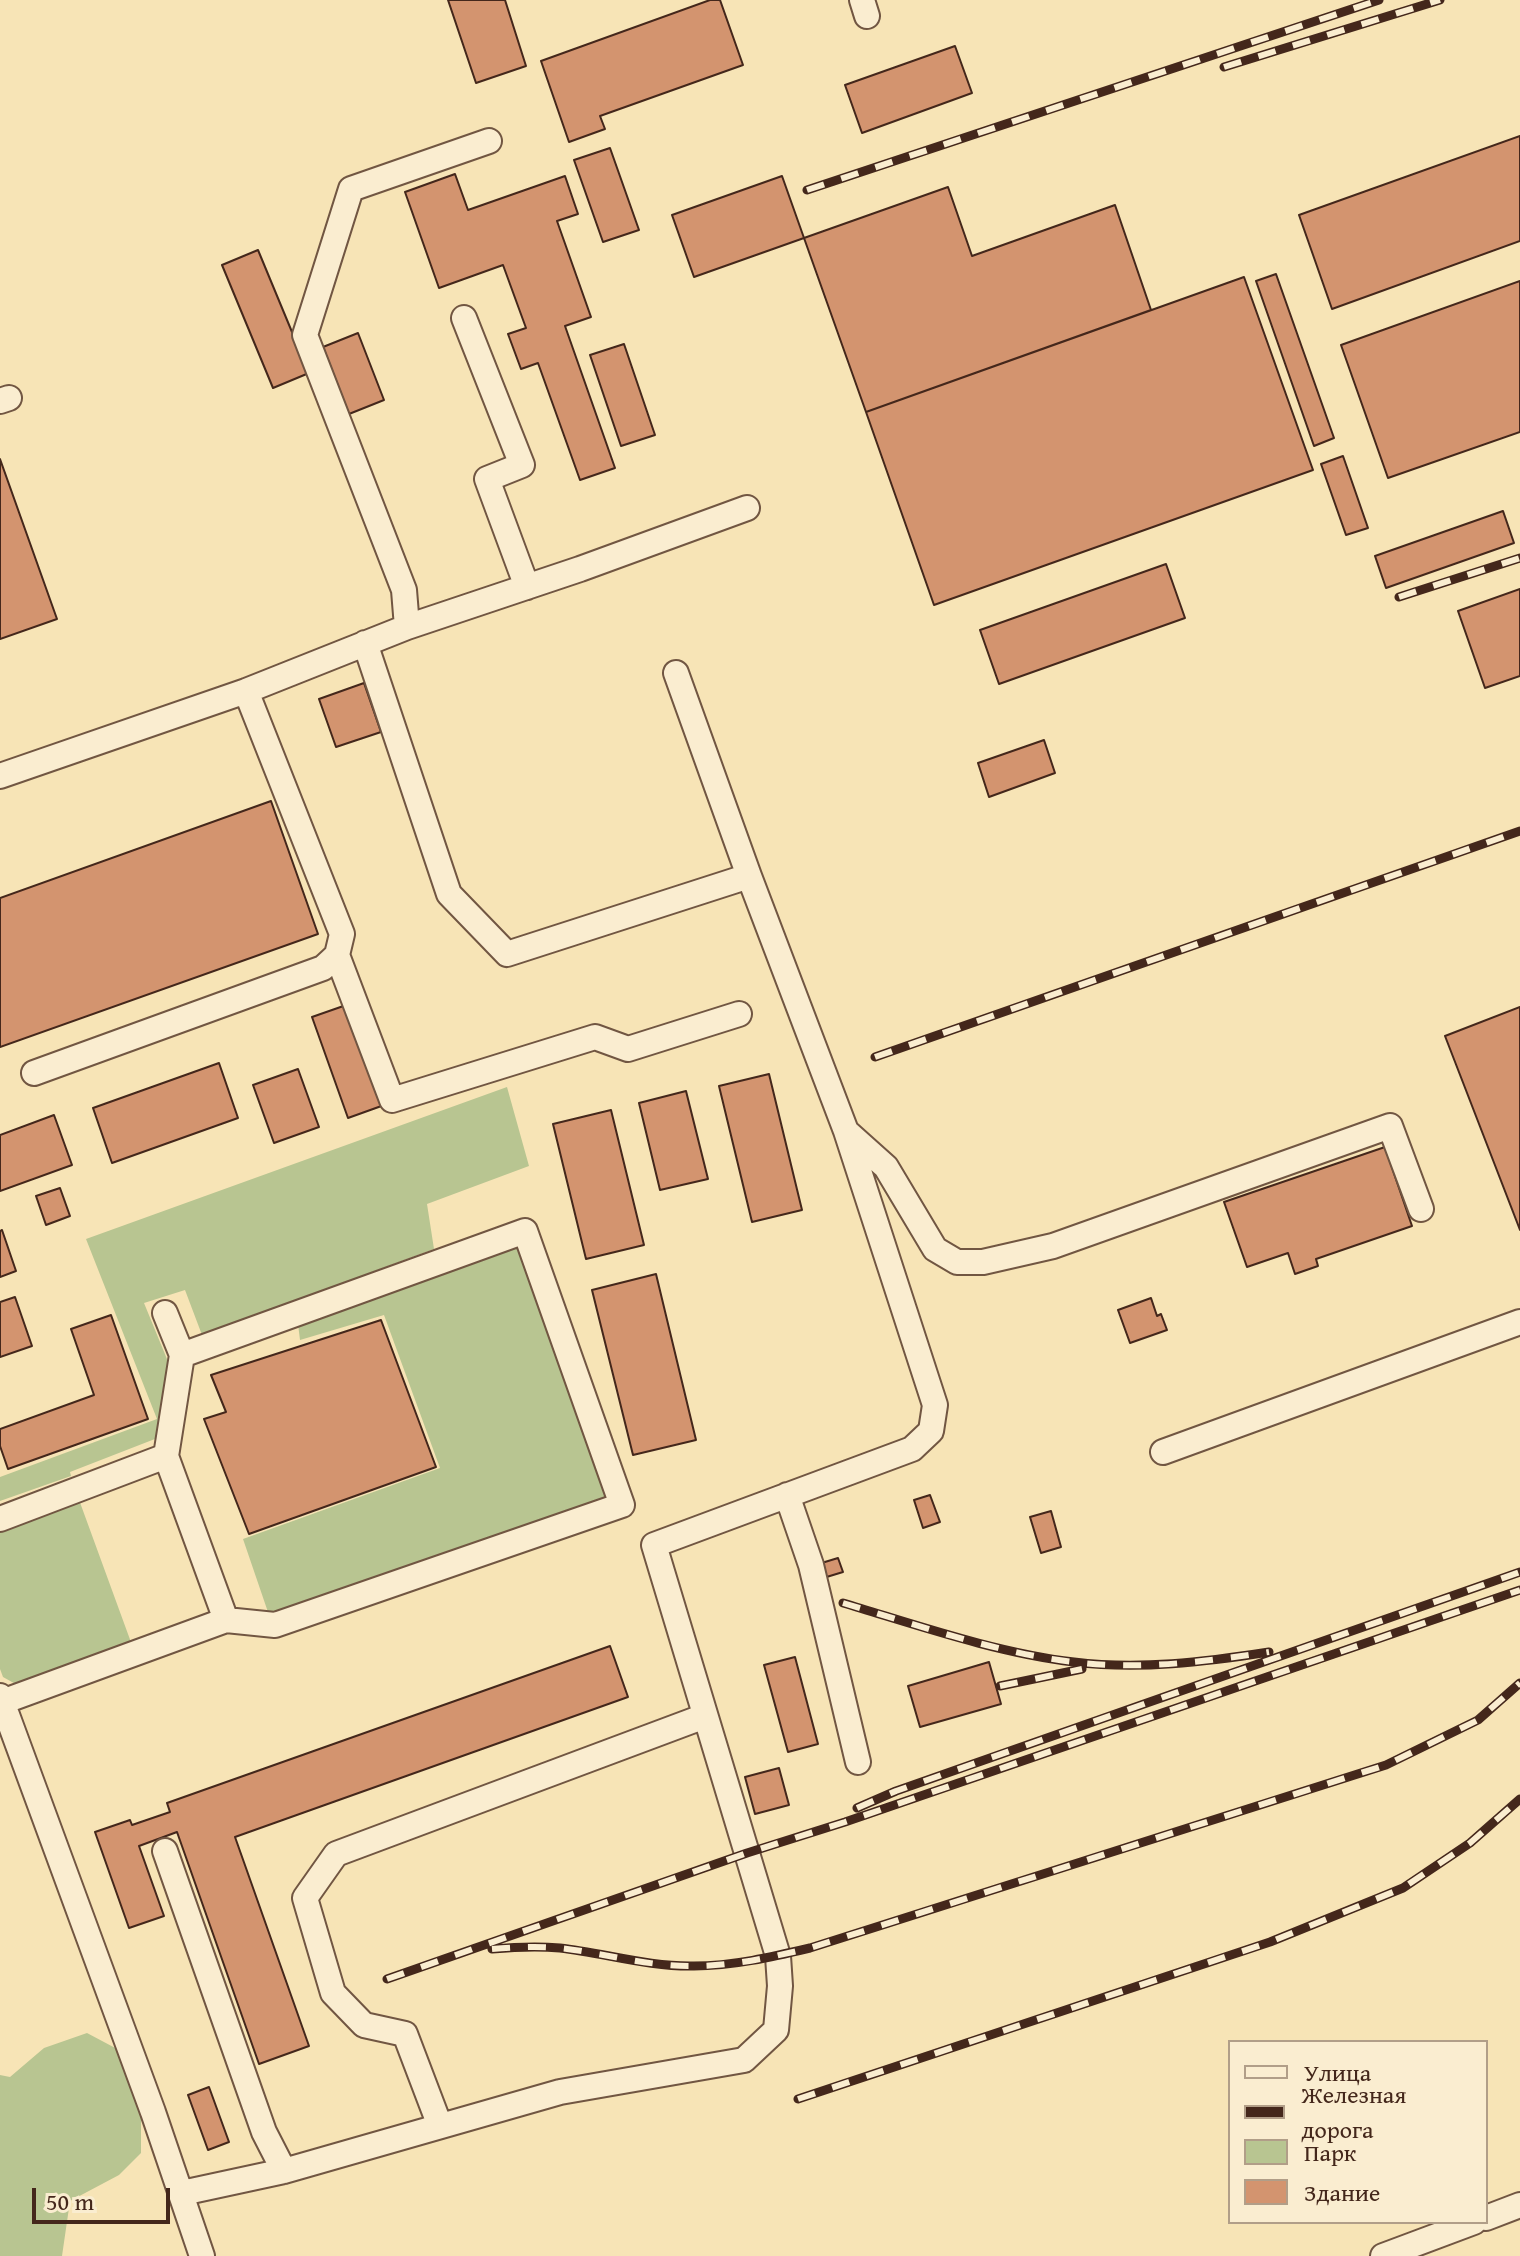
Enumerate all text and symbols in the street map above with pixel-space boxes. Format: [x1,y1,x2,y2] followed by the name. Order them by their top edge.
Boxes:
[1228,2040,1488,2224] legend
[1304,2055,1371,2090] text: Улица
[1301,2077,1406,2147] text: Железная дорога
[1304,2135,1356,2170] text: Парк
[36,2172,174,2222] scale bar
[1304,2175,1380,2210] text: Здание
[46,2184,94,2219] text: 50 m

